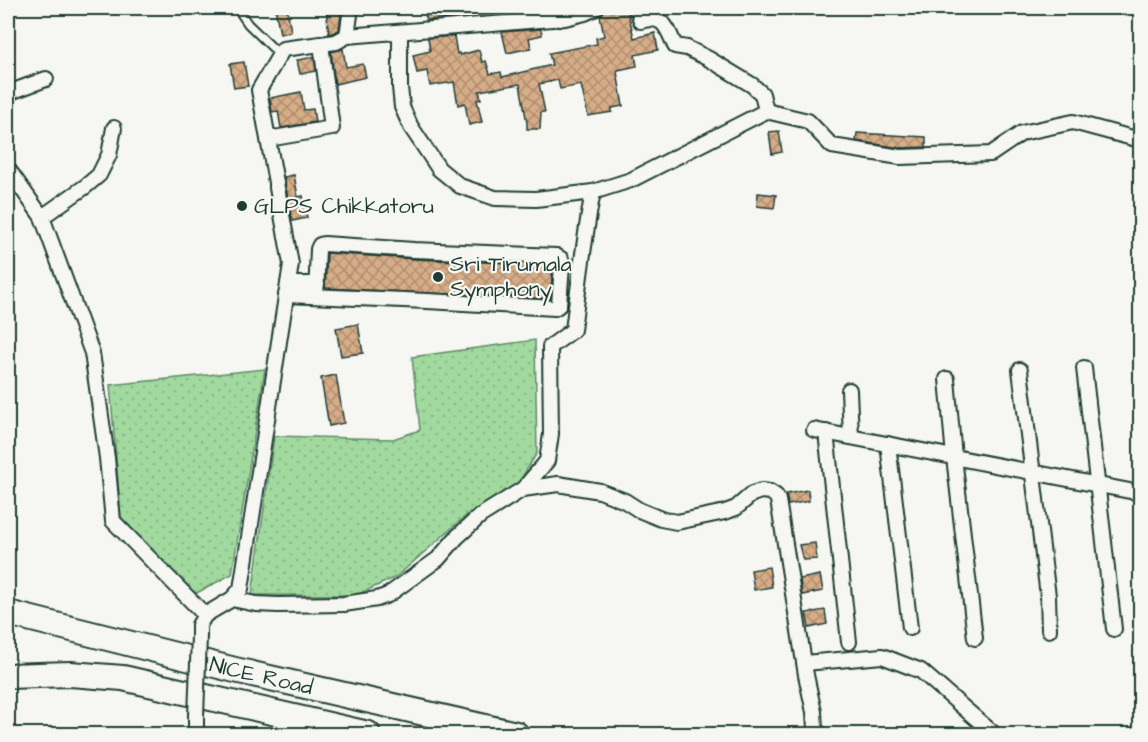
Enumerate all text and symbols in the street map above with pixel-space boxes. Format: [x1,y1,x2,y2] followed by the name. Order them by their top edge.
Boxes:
[254,191,434,222] place label: GLPS Chikkatoru
[235,199,249,213] marker: GLPS Chikkatoru
[450,249,572,306] place label: Sri Tirumala Symphony
[431,270,445,284] marker: Sri Tirumala Symphony
[206,649,316,703] street label: NICE Road

